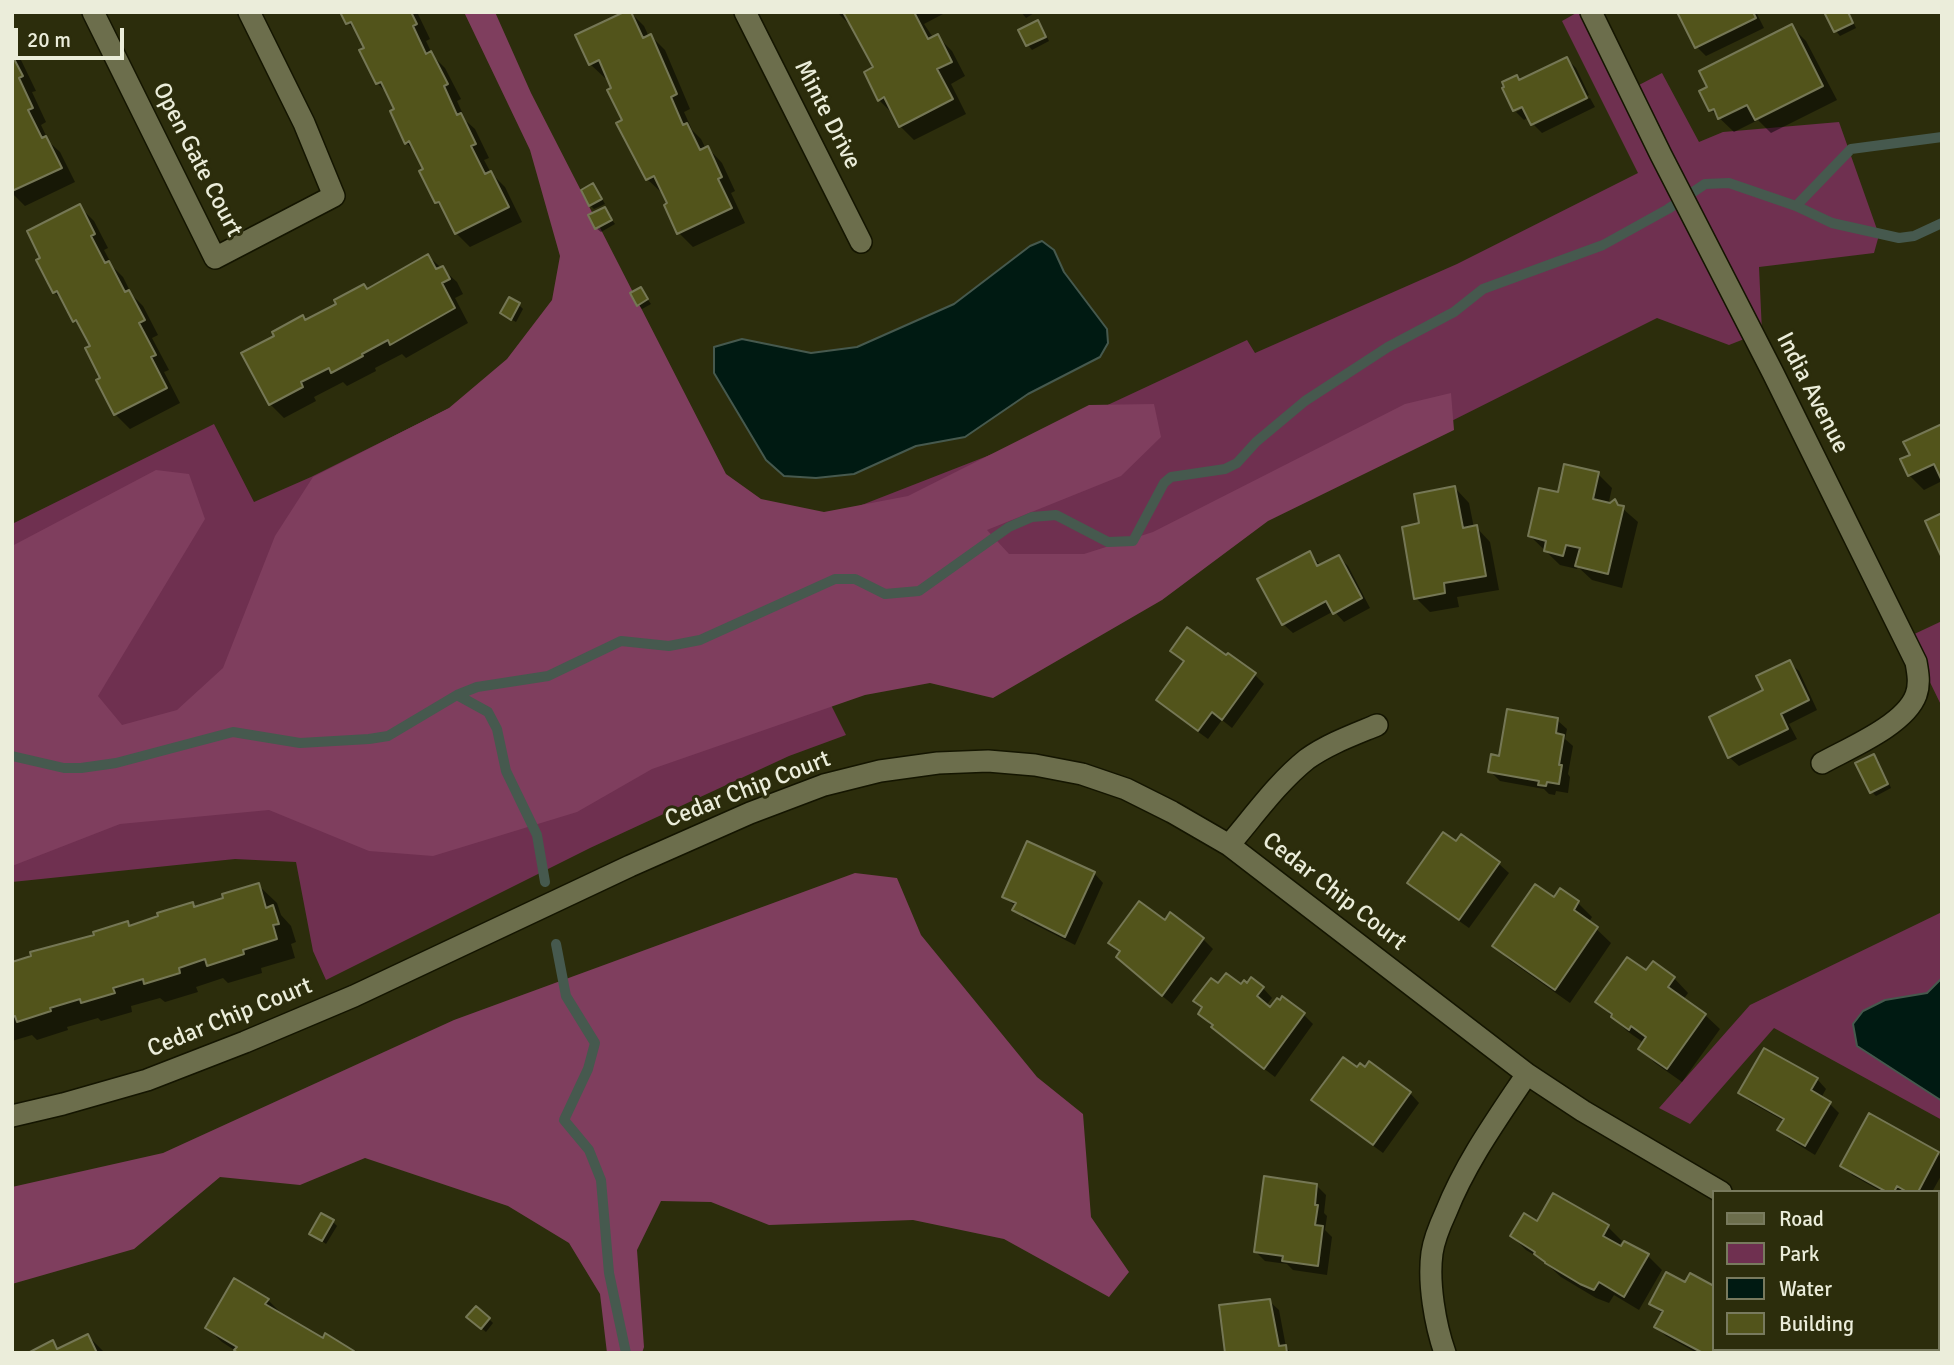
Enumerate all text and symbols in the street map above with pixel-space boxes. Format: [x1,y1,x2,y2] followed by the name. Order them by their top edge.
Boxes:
[18,14,128,58] scale bar
[27,27,71,53] text: 20 m
[787,56,867,174] street label: Minte Drive
[146,78,248,242] street label: Open Gate Court
[1769,328,1855,458] street label: India Avenue
[661,745,835,835] street label: Cedar Chip Court
[1256,827,1412,957] street label: Cedar Chip Court
[143,972,317,1064] street label: Cedar Chip Court
[1713,1190,1940,1351] legend
[1779,1206,1824,1232] text: Road
[1779,1241,1819,1267] text: Park
[1779,1276,1832,1302] text: Water
[1779,1311,1854,1337] text: Building

